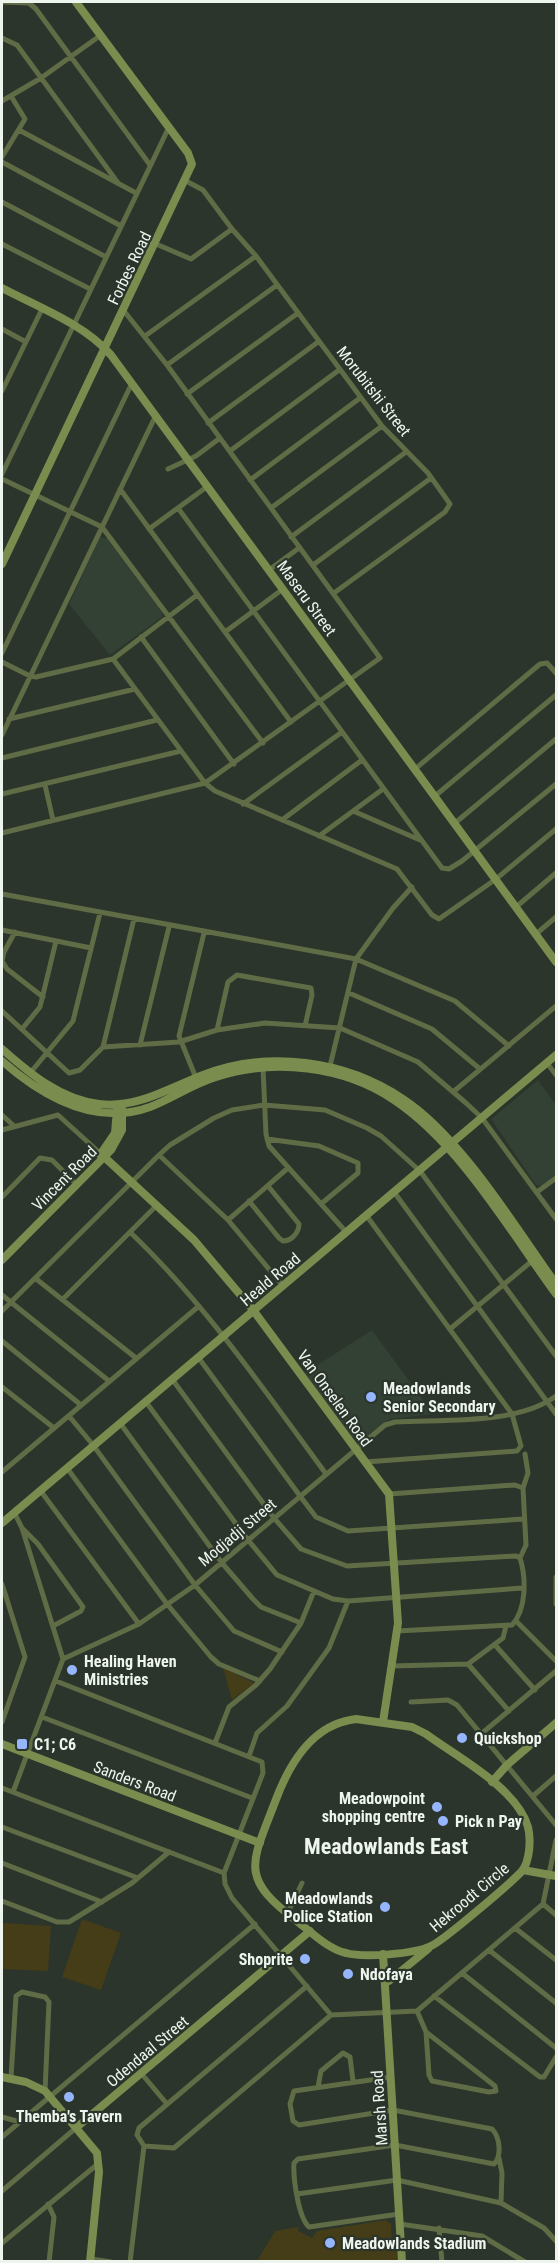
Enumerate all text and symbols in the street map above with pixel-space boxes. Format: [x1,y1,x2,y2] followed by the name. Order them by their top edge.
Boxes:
[104,229,155,308] street label: Forbes Road
[333,343,415,440] street label: Morubitshi Street
[273,557,340,640] street label: Maseru Street
[28,1142,101,1215] street label: Vincent Road
[236,1249,304,1310] street label: Heald Road
[293,1346,376,1450] street label: Van Onselen Road
[383,1379,496,1416] place label: Meadowlands Senior Secondary
[364,1390,378,1404] marker: Meadowlands Senior Secondary
[195,1494,280,1570] street label: Modjadji Street
[84,1652,177,1689] place label: Healing Haven Ministries
[65,1663,79,1677] marker: Healing Haven Ministries
[474,1729,542,1748] place label: Quickshop
[455,1731,469,1745] marker: Quickshop
[34,1735,76,1754] place label: C1; C6
[15,1737,29,1751] marker: C1; C6
[91,1757,179,1806] street label: Sanders Road
[322,1789,425,1826] place label: Meadowpoint shopping centre
[430,1800,444,1814] marker: Meadowpoint shopping centre
[455,1812,522,1831] place label: Pick n Pay
[436,1814,450,1828] marker: Pick n Pay
[304,1834,468,1859] district label: Meadowlands East
[426,1859,513,1936] street label: Hekroodt Circle
[283,1889,373,1926] place label: Meadowlands Police Station
[378,1900,392,1914] marker: Meadowlands Police Station
[239,1950,293,1969] place label: Shoprite
[298,1952,312,1966] marker: Shoprite
[360,1965,413,1984] place label: Ndofaya
[341,1967,355,1981] marker: Ndofaya
[103,2012,192,2091] street label: Odendaal Street
[367,2070,392,2146] street label: Marsh Road
[62,2090,76,2104] marker: Themba's Tavern
[16,2107,122,2126] place label: Themba's Tavern
[342,2234,487,2253] place label: Meadowlands Stadium
[323,2236,337,2250] marker: Meadowlands Stadium

